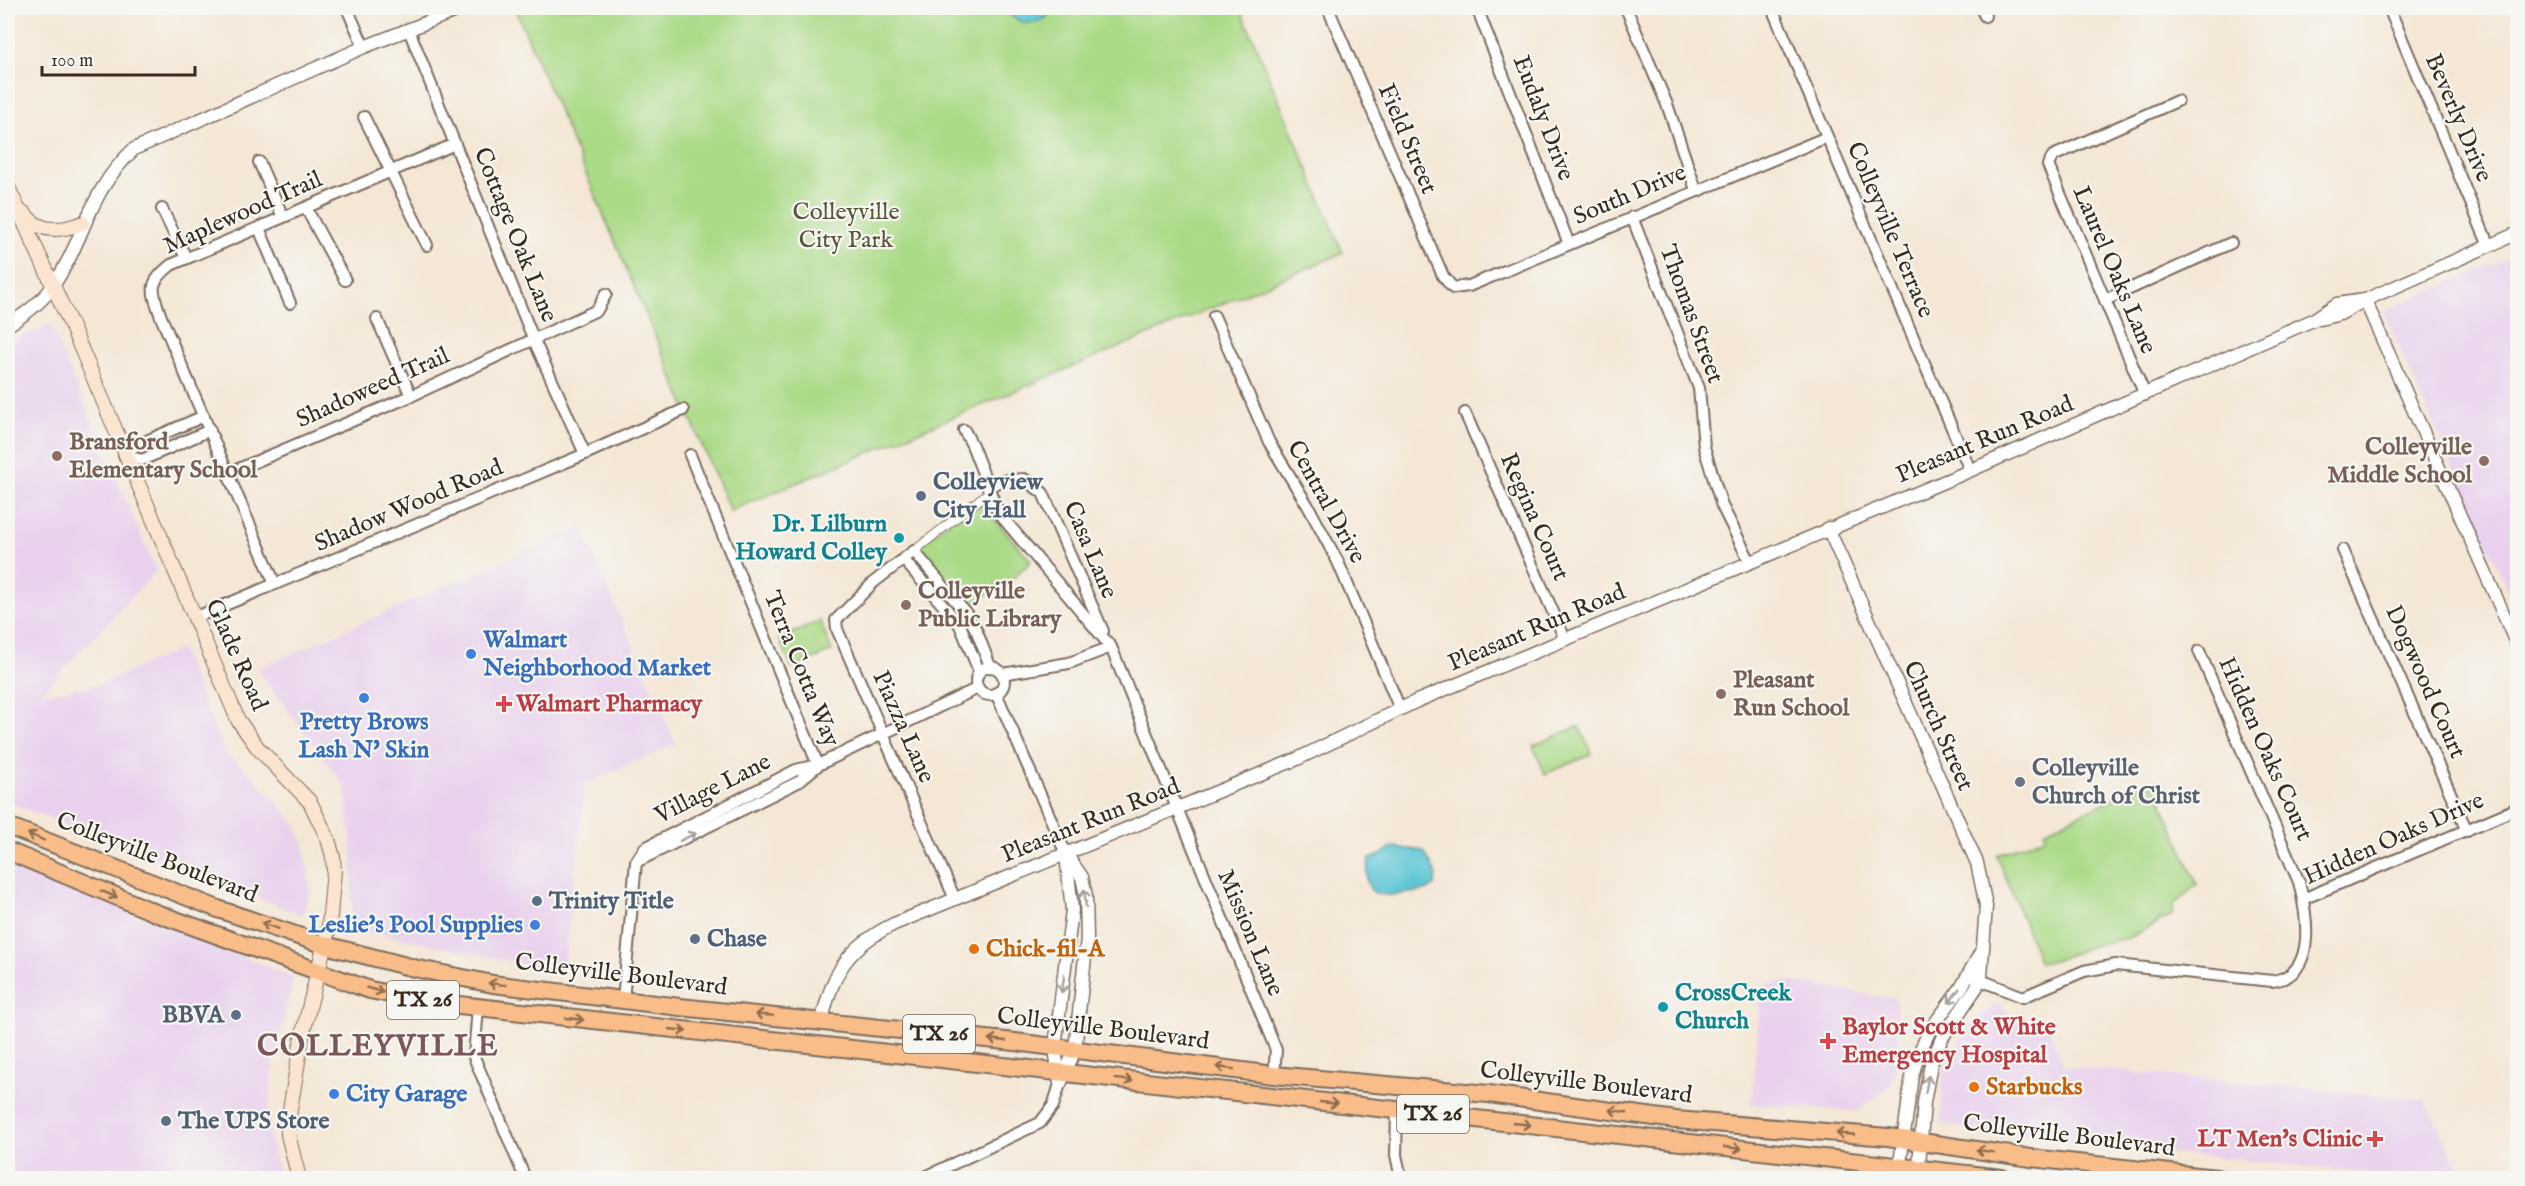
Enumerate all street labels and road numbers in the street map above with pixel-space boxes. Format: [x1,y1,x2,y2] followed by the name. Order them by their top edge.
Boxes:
[2417,49,2499,187] street label: Beverly Drive
[1505,51,1581,185] street label: Eudaly Drive
[1370,79,1444,199] street label: Field Street
[1839,137,1941,323] street label: Colleyville Terrace
[466,143,564,327] street label: Cottage Oak Lane
[1569,157,1691,233] street label: South Drive
[159,164,328,262] street label: Maplewood Trail
[2065,181,2163,359] street label: Laurel Oaks Lane
[1652,240,1730,388] street label: Thomas Street
[292,340,455,436] street label: Shadoweed Trail
[1892,389,2078,491] street label: Pleasant Run Road
[1279,435,1373,569] street label: Central Drive
[1492,448,1576,586] street label: Regina Court
[310,452,508,560] street label: Shadow Wood Road
[1056,497,1124,603] street label: Casa Lane
[1444,577,1630,679] street label: Pleasant Run Road
[756,587,846,752] street label: Terra Cotta Way
[198,594,275,716] street label: Glade Road
[2377,601,2473,763] street label: Dogwood Court
[2211,652,2319,846] street label: Hidden Oaks Court
[1896,656,1980,796] street label: Church Street
[864,666,942,788] street label: Piazza Lane
[649,747,776,832] street label: Village Lane
[997,771,1185,871] street label: Pleasant Run Road
[2299,785,2489,893] street label: Hidden Oaks Drive
[52,805,262,911] street label: Colleyville Boulevard
[1209,865,1291,1001] street label: Mission Lane
[513,947,729,1003] street label: Colleyville Boulevard
[387,981,459,1019] road number: TX 26
[995,1001,1211,1057] street label: Colleyville Boulevard
[903,1015,975,1053] road number: TX 26
[1478,1055,1694,1111] street label: Colleyville Boulevard
[1397,1095,1469,1133] road number: TX 26
[1961,1108,2177,1164] street label: Colleyville Boulevard

